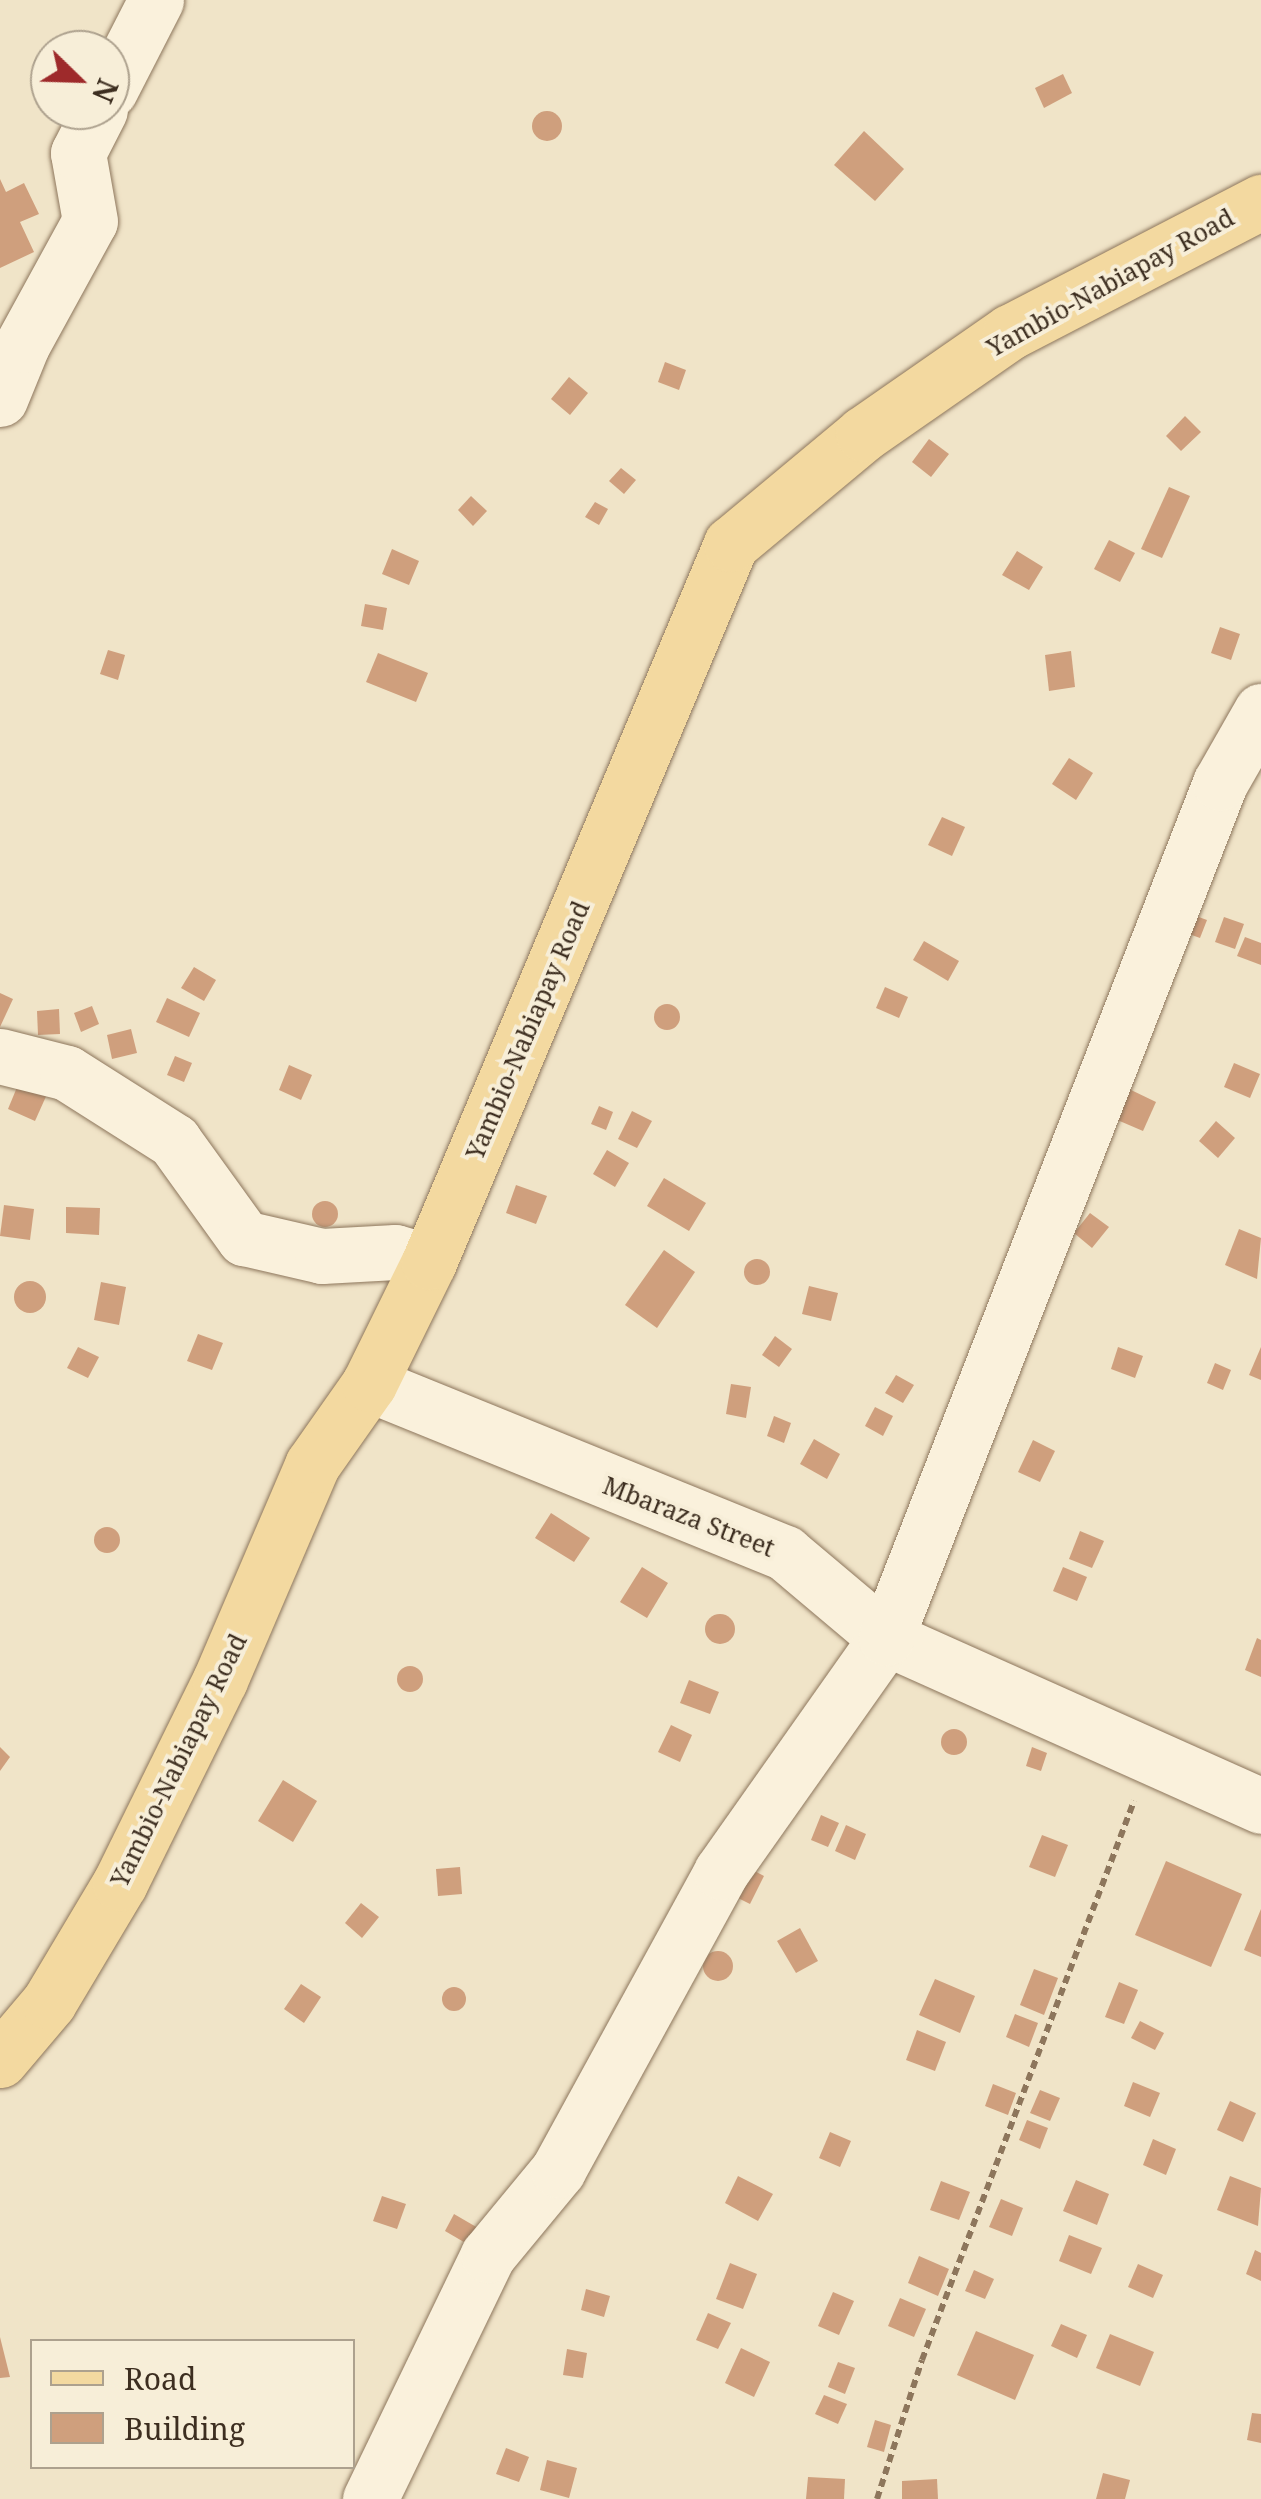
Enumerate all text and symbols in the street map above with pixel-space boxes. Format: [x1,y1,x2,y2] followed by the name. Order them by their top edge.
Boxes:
[30,30,130,130] north arrow
[84,73,128,109] text: N
[981,202,1239,362] street label: Yambio-Nabiapay Road
[459,896,595,1164] street label: Yambio-Nabiapay Road
[599,1470,779,1562] street label: Mbaraza Street
[104,1629,252,1891] street label: Yambio-Nabiapay Road
[30,2339,355,2469] legend
[124,2358,196,2399] text: Road
[124,2408,245,2449] text: Building

